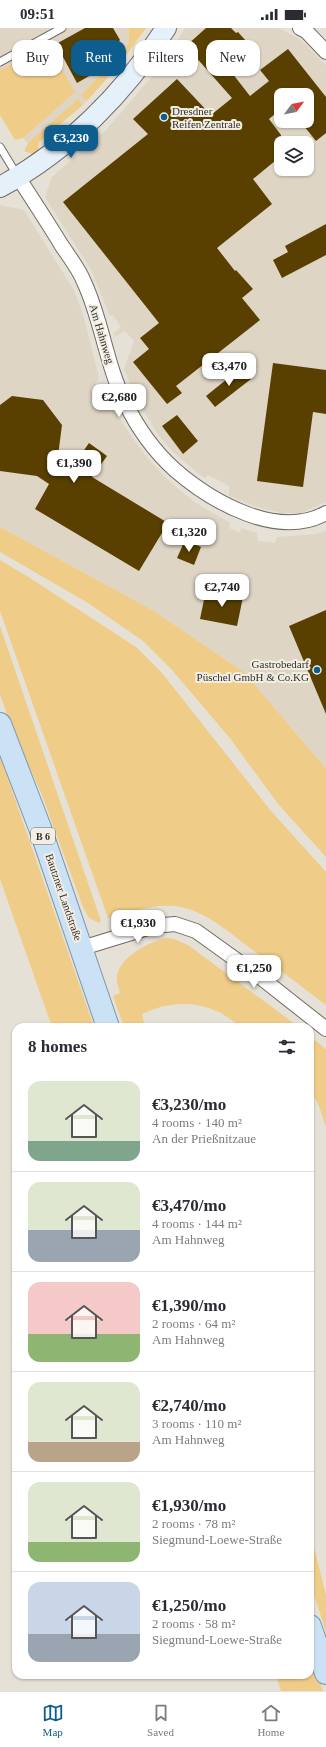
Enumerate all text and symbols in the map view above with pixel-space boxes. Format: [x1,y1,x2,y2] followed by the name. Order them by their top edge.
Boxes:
[20,6,55,22] text: 09:51
[12,40,63,76] chip: Buy
[71,40,126,76] chip: Rent
[134,40,198,76] chip: Filters
[206,40,260,76] chip: New
[274,88,314,128] north arrow
[274,88,314,176] map controls
[172,105,241,130] place label: Dresdner Reifen Zentrale
[159,112,169,122] marker: Dresdner Reifen Zentrale
[38,125,104,159] pin: €3,230
[53,130,89,145] text: €3,230
[274,136,314,176] button: layers
[87,303,117,366] street label: Am Hahnweg
[196,353,262,387] pin: €3,470
[211,358,247,373] text: €3,470
[86,384,152,418] pin: €2,680
[101,389,137,404] text: €2,680
[41,450,107,484] pin: €1,390
[56,455,92,470] text: €1,390
[156,519,222,553] pin: €1,320
[171,524,207,539] text: €1,320
[189,574,255,608] pin: €2,740
[204,579,240,594] text: €2,740
[197,658,309,683] place label: Gastrobedarf Püschel GmbH & Co.KG
[312,665,322,675] marker: Gastrobedarf Püschel GmbH & Co.KG
[31,828,55,844] road number: B 6
[43,852,85,942] street label: Bautzner Landstraße
[105,910,171,944] pin: €1,930
[120,915,156,930] text: €1,930
[221,955,287,989] pin: €1,250
[236,960,272,975] text: €1,250
[276,1036,298,1058] icon: filters
[28,1037,87,1056] text: 8 homes
[152,1095,226,1114] text: €3,230/mo
[60,1097,108,1145] icon: home
[152,1115,242,1130] text: 4 rooms · 140 m²
[152,1131,256,1146] text: An der Prießnitzaue
[152,1196,226,1215] text: €3,470/mo
[60,1198,108,1246] icon: home
[152,1216,242,1231] text: 4 rooms · 144 m²
[152,1232,225,1247] text: Am Hahnweg
[152,1296,226,1315] text: €1,390/mo
[60,1298,108,1346] icon: home
[152,1316,235,1331] text: 2 rooms · 64 m²
[152,1332,225,1347] text: Am Hahnweg
[152,1396,226,1415] text: €2,740/mo
[60,1398,108,1446] icon: home
[152,1416,241,1431] text: 3 rooms · 110 m²
[152,1432,225,1447] text: Am Hahnweg
[152,1496,226,1515] text: €1,930/mo
[60,1498,108,1546] icon: home
[152,1516,235,1531] text: 2 rooms · 78 m²
[152,1532,282,1547] text: Siegmund-Loewe-Straße
[152,1596,226,1615] text: €1,250/mo
[60,1598,108,1646] icon: home
[152,1616,235,1631] text: 2 rooms · 58 m²
[152,1632,282,1647] text: Siegmund-Loewe-Straße
[42,1702,64,1738] tab: Map
[147,1702,174,1738] tab: Saved
[257,1702,284,1738] tab: Home

